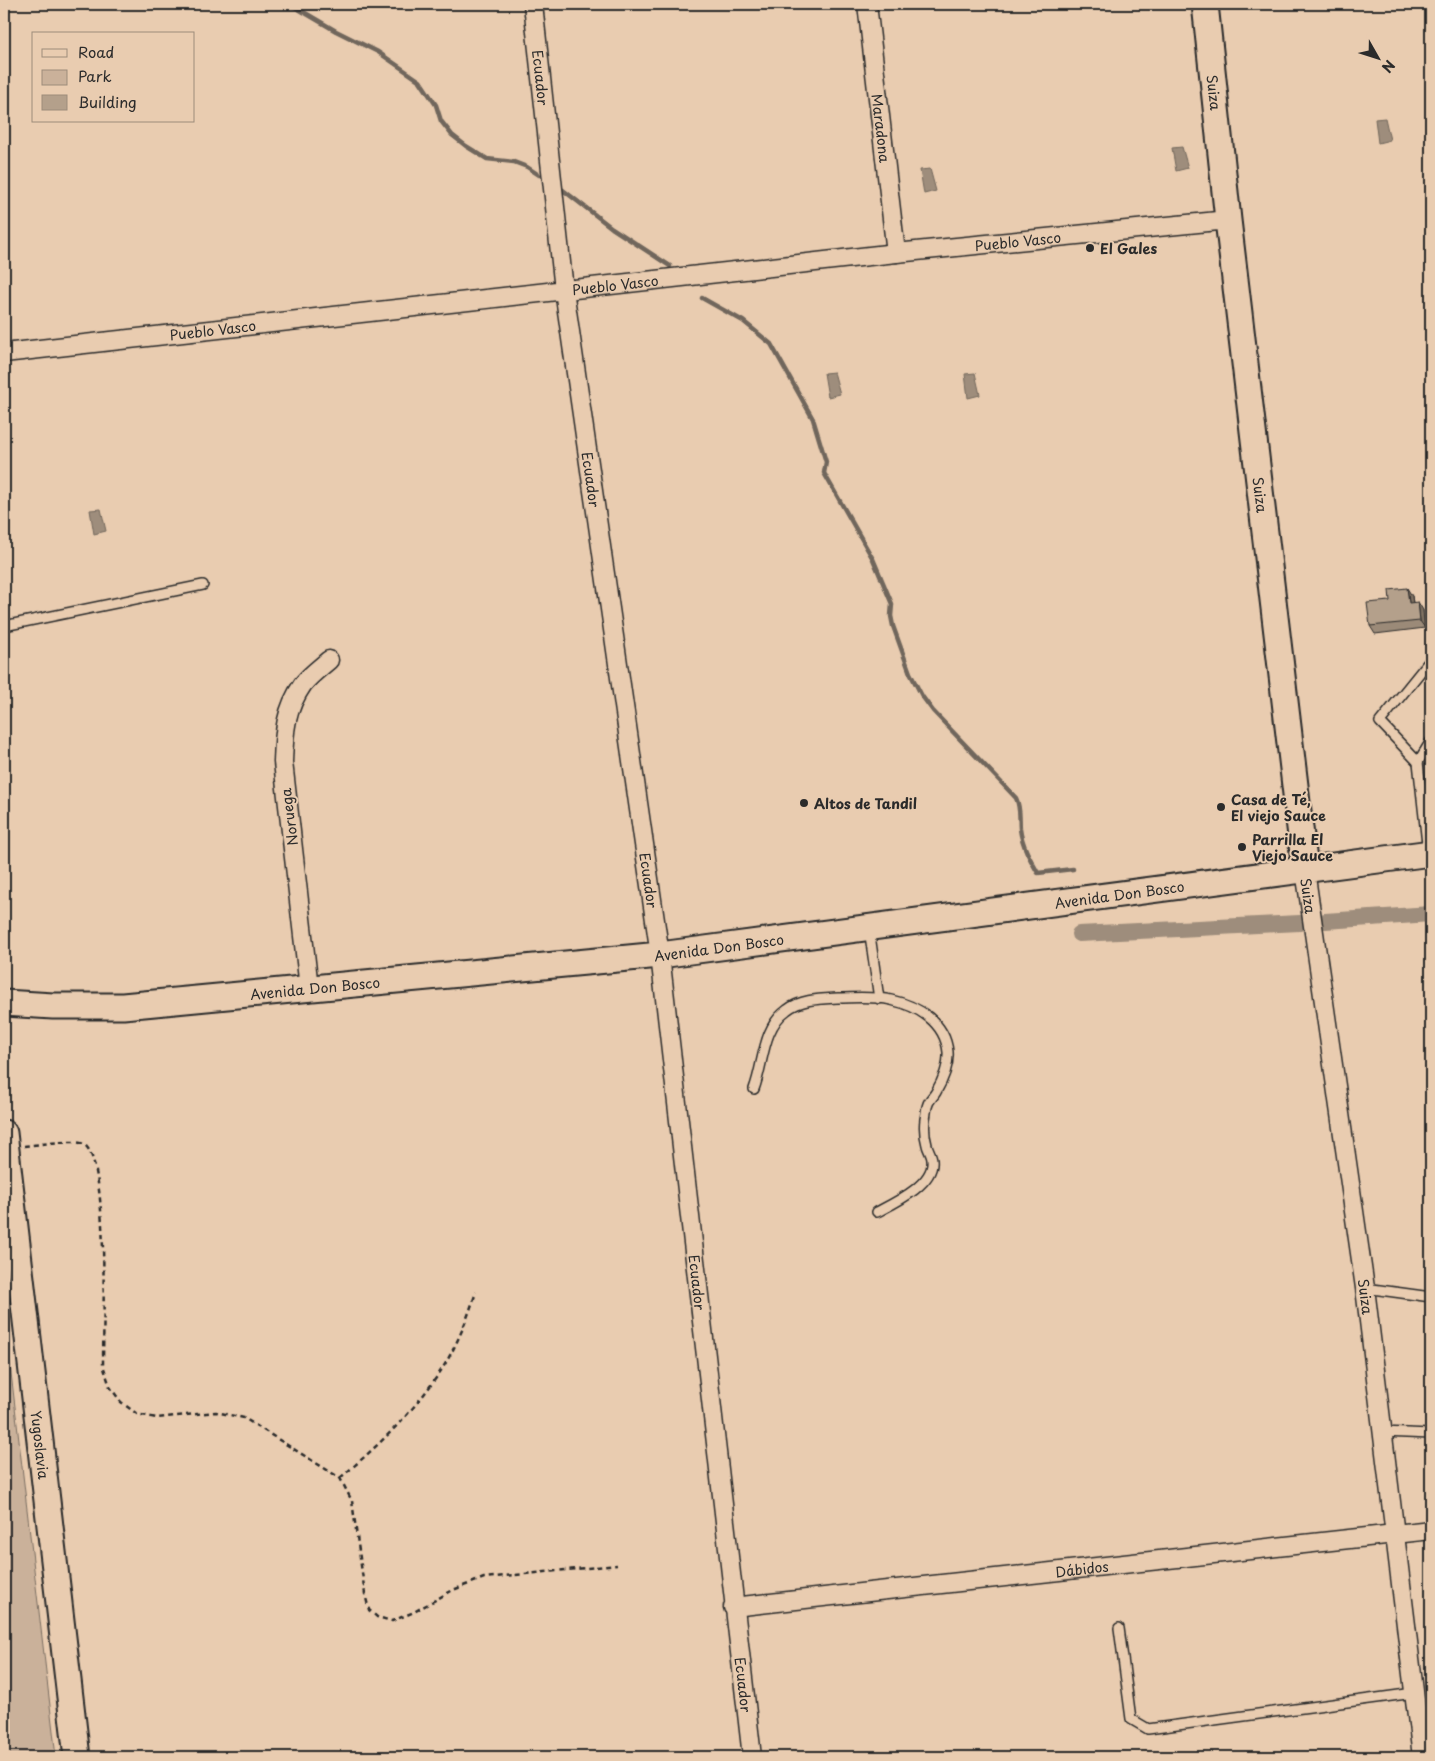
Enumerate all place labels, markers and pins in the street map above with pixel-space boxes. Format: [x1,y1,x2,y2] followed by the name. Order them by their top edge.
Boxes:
[1100,238,1157,259] place label: El Gales
[1084,242,1096,254] marker: El Gales
[1231,789,1326,826] place label: Casa de Té, El viejo Sauce
[814,793,917,814] place label: Altos de Tandil
[798,797,810,809] marker: Altos de Tandil
[1215,801,1227,813] marker: Casa de Té, El viejo Sauce
[1252,829,1333,866] place label: Parrilla El Viejo Sauce
[1236,841,1248,853] marker: Parrilla El Viejo Sauce

